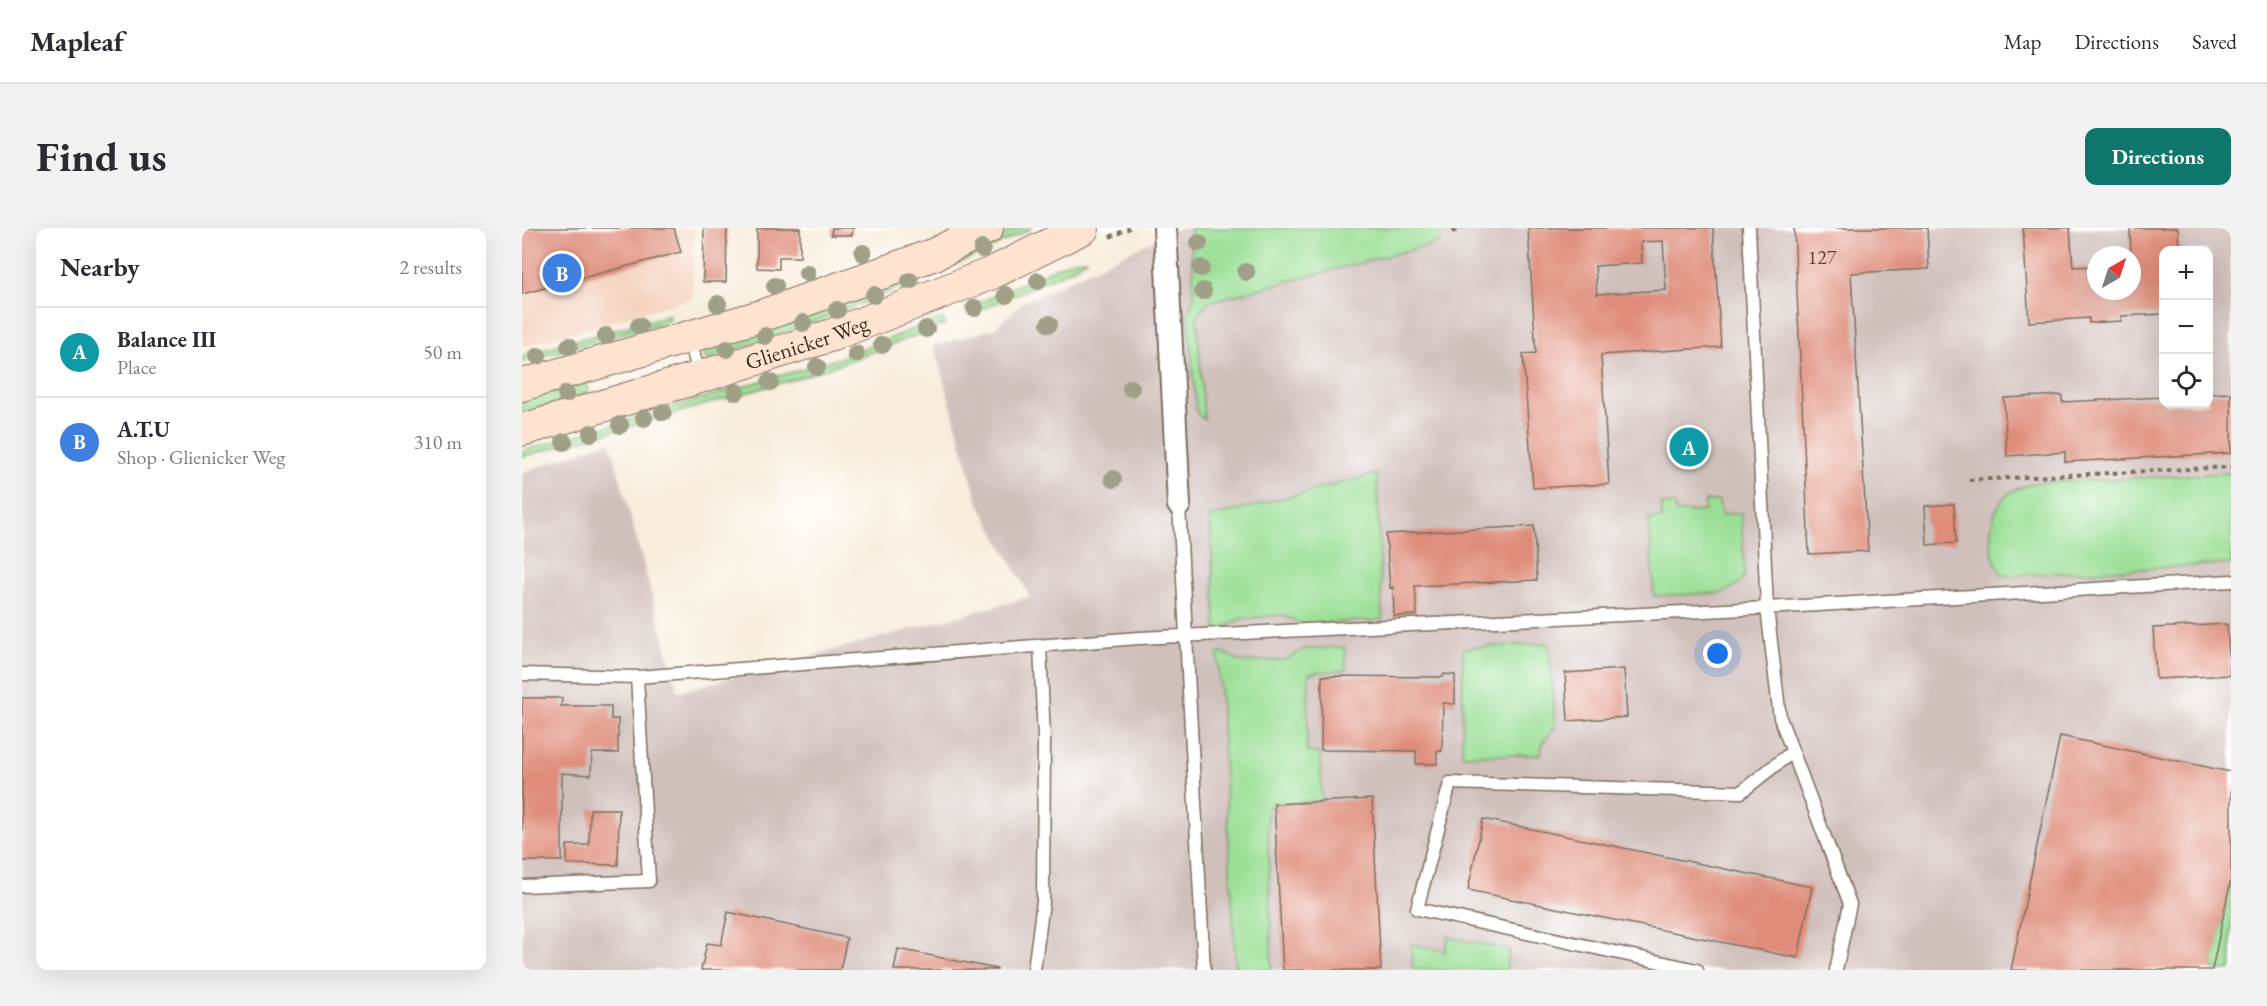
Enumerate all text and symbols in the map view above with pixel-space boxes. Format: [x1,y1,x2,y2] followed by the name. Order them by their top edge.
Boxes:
[30,23,124,59] text: Mapleaf
[2004,28,2041,55] text: Map
[2074,28,2159,55] text: Directions
[2192,28,2237,55] text: Saved
[2085,128,2231,185] button: Directions
[36,129,167,184] text: Find us
[1808,244,1837,270] house number: 127
[2087,246,2141,300] north arrow
[2159,246,2213,408] map controls
[2159,246,2213,300] button: +
[60,250,140,284] text: Nearby
[542,250,582,296] pin: B
[399,254,462,280] text: 2 results
[2159,300,2213,354] button: −
[742,308,873,377] street label: Glienicker Weg
[117,325,216,354] text: Balance III
[72,339,87,365] text: A
[423,339,462,365] text: 50 m
[117,354,156,380] text: Place
[2159,354,2213,408] button: locate
[117,415,170,444] text: A.T.U
[1670,424,1708,470] pin: A
[73,429,86,455] text: B
[414,429,462,455] text: 310 m
[117,444,285,470] text: Shop · Glienicker Weg
[1703,639,1732,668] your location

